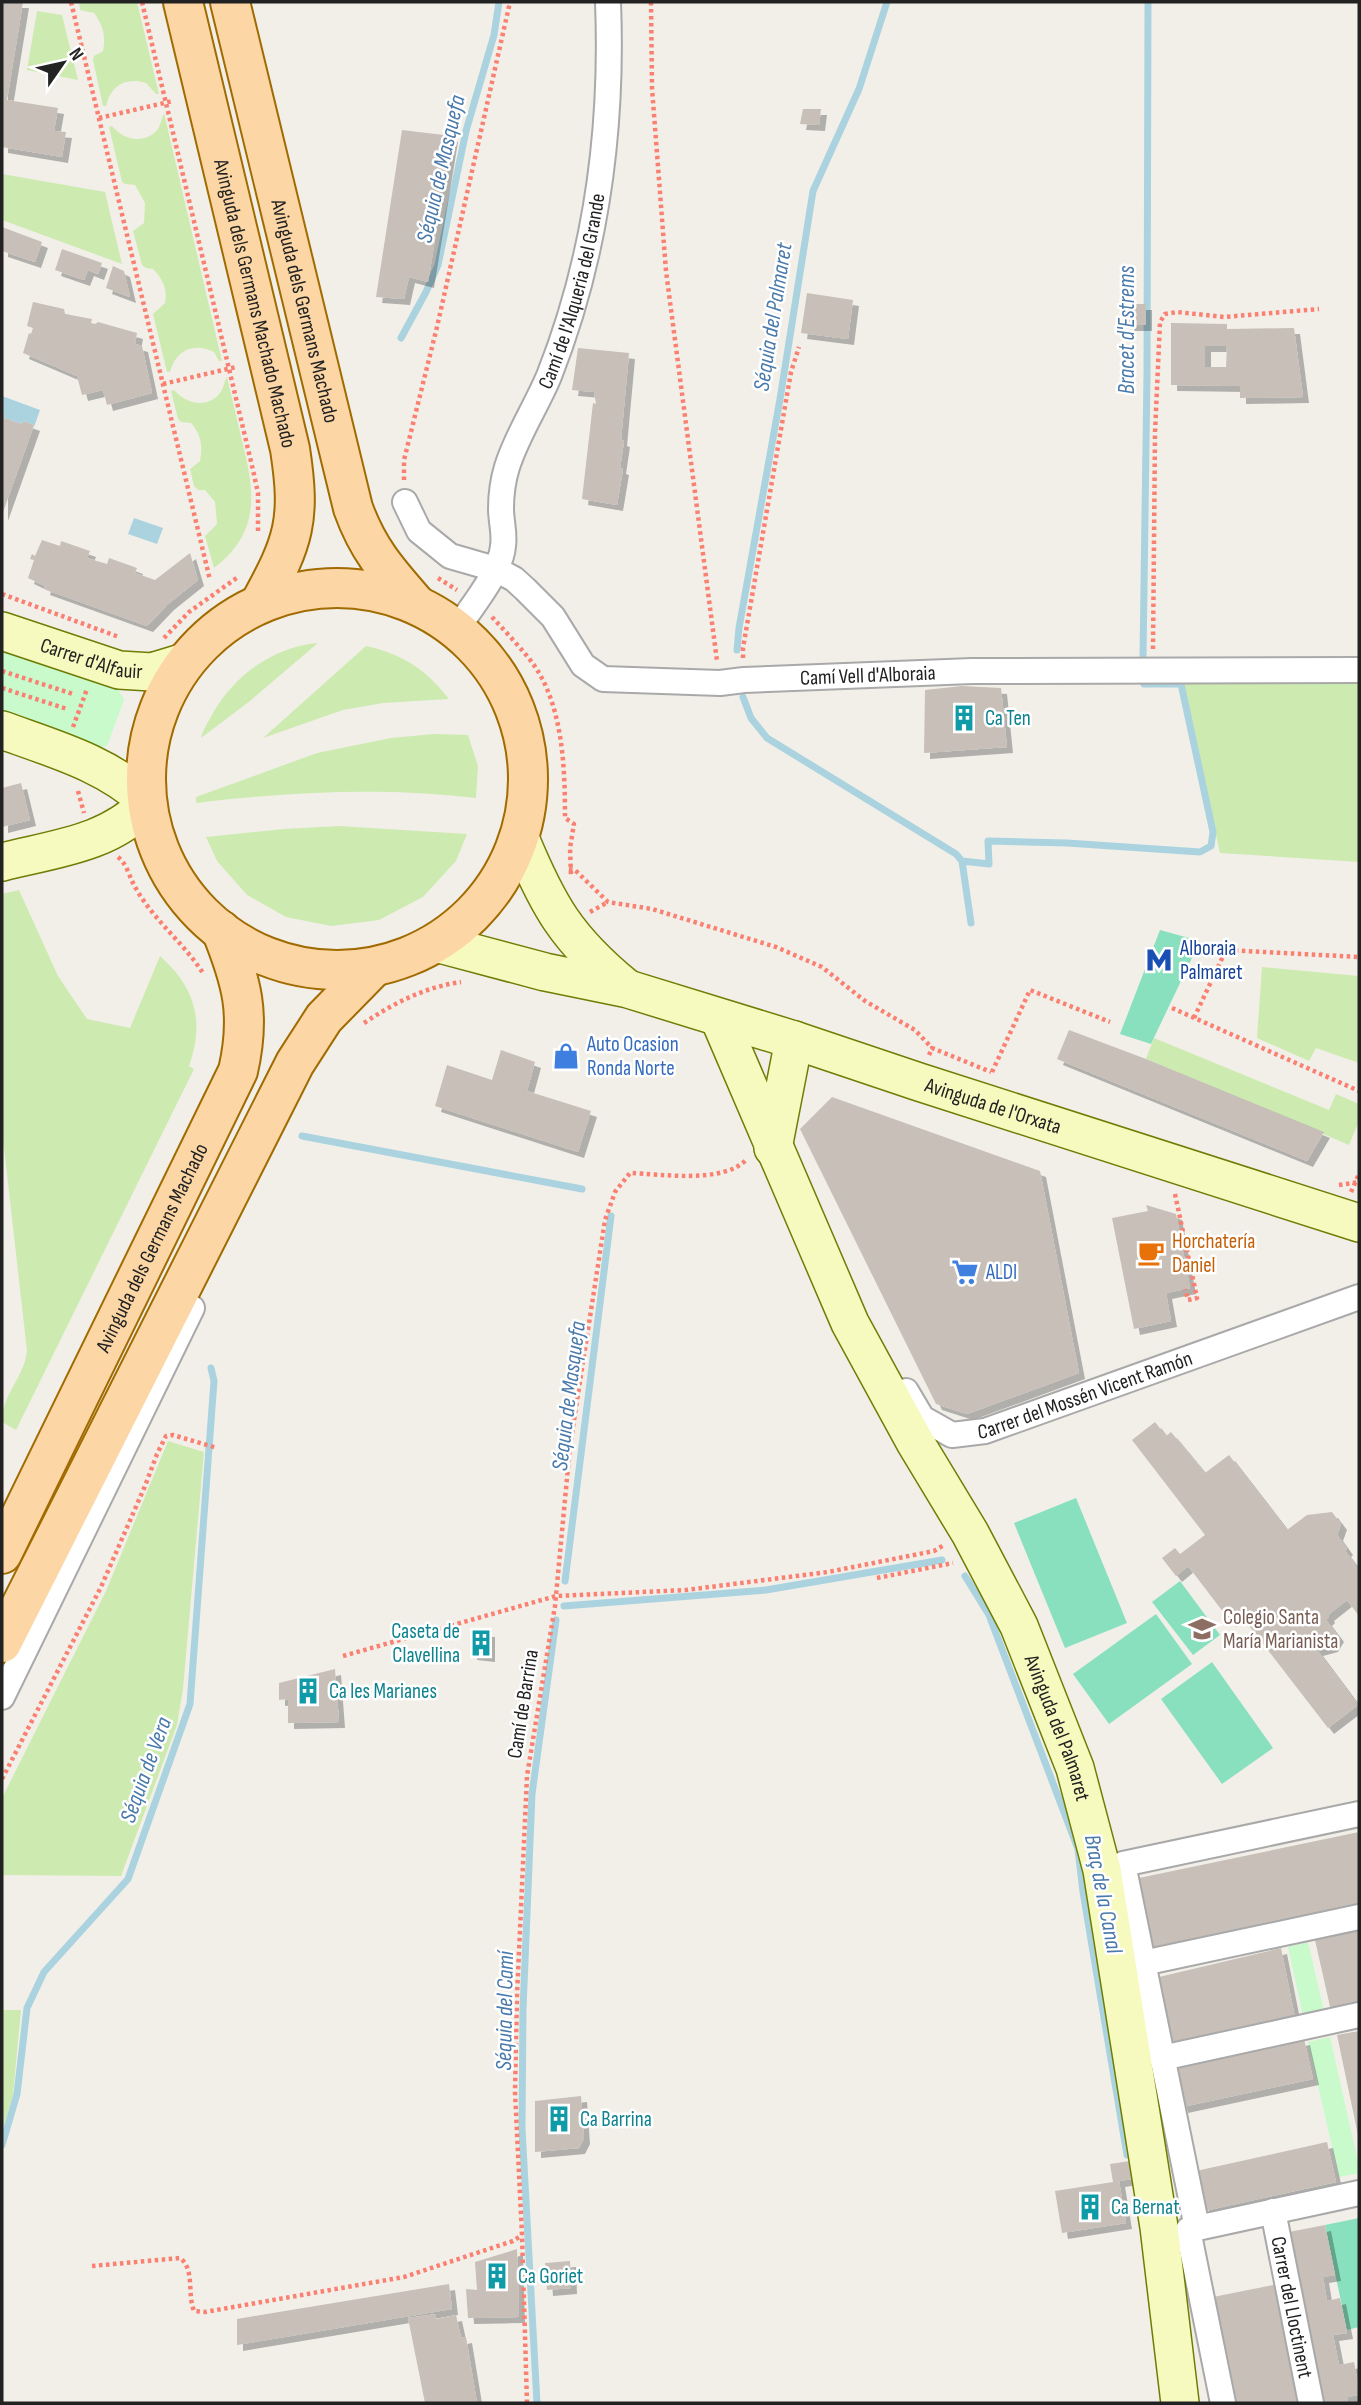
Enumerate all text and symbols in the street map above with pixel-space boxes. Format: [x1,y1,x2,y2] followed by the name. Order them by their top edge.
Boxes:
[28,28,98,98] north arrow
[63,44,88,65] text: N
[410,92,472,245] water label: Séquia de Masquefa
[208,156,302,450] street label: Avinguda dels Germans Machado Machado
[532,192,610,393] street label: Camí de l'Alqueria del Grande
[266,196,344,425] street label: Avinguda dels Germans Machado
[747,240,799,393] water label: Séquia del Palmaret
[1113,266,1141,394] water label: Bracet d'Estrems
[37,632,143,684] street label: Carrer d'Alfauir
[800,660,936,690] street label: Camí Vell d'Alboraia
[949,703,979,733] building icon: Ca Ten
[985,706,1031,731] place label: Ca Ten
[1179,936,1243,985] place label: Alboraia Palmaret
[1144,945,1174,975] metro station icon: Alboraia Palmaret
[586,1032,679,1081] place label: Auto Ocasion Ronda Norte
[551,1041,581,1071] shop icon: Auto Ocasion Ronda Norte
[921,1072,1064,1139] street label: Avinguda de l'Orxata
[90,1139,213,1357] street label: Avinguda dels Germans Machado
[1172,1229,1255,1278] place label: Horchatería Daniel
[1136,1238,1166,1268] cafe icon: Horchatería Daniel
[950,1257,980,1287] supermarket icon: ALDI
[985,1260,1017,1285] place label: ALDI
[546,1319,592,1472] water label: Séquia de Masquefa
[976,1345,1196,1444] street label: Carrer del Mossén Vicent Ramón
[1223,1605,1338,1654] place label: Colegio Santa María Marianista
[1187,1614,1217,1644] school or university icon: Colegio Santa María Marianista
[391,1619,460,1668] place label: Caseta de Clavellina
[466,1628,496,1658] building icon: Caseta de Clavellina
[502,1648,544,1760] street label: Camí de Barrina
[1019,1650,1096,1804] street label: Avinguda del Palmaret
[293,1676,323,1706] building icon: Ca les Marianes
[329,1679,437,1704] place label: Ca les Marianes
[114,1713,178,1827] water label: Séquia de Vera
[1078,1832,1128,1957] water label: Braç de la Canal
[490,1949,520,2071] water label: Séquia del Camí
[544,2104,574,2134] building icon: Ca Barrina
[580,2107,652,2132] place label: Ca Barrina
[1075,2192,1105,2222] building icon: Ca Bernat
[1111,2195,1180,2220] place label: Ca Bernat
[1266,2234,1318,2380] street label: Carrer del Lloctinent
[482,2261,512,2291] building icon: Ca Goriet
[518,2264,583,2289] place label: Ca Goriet

